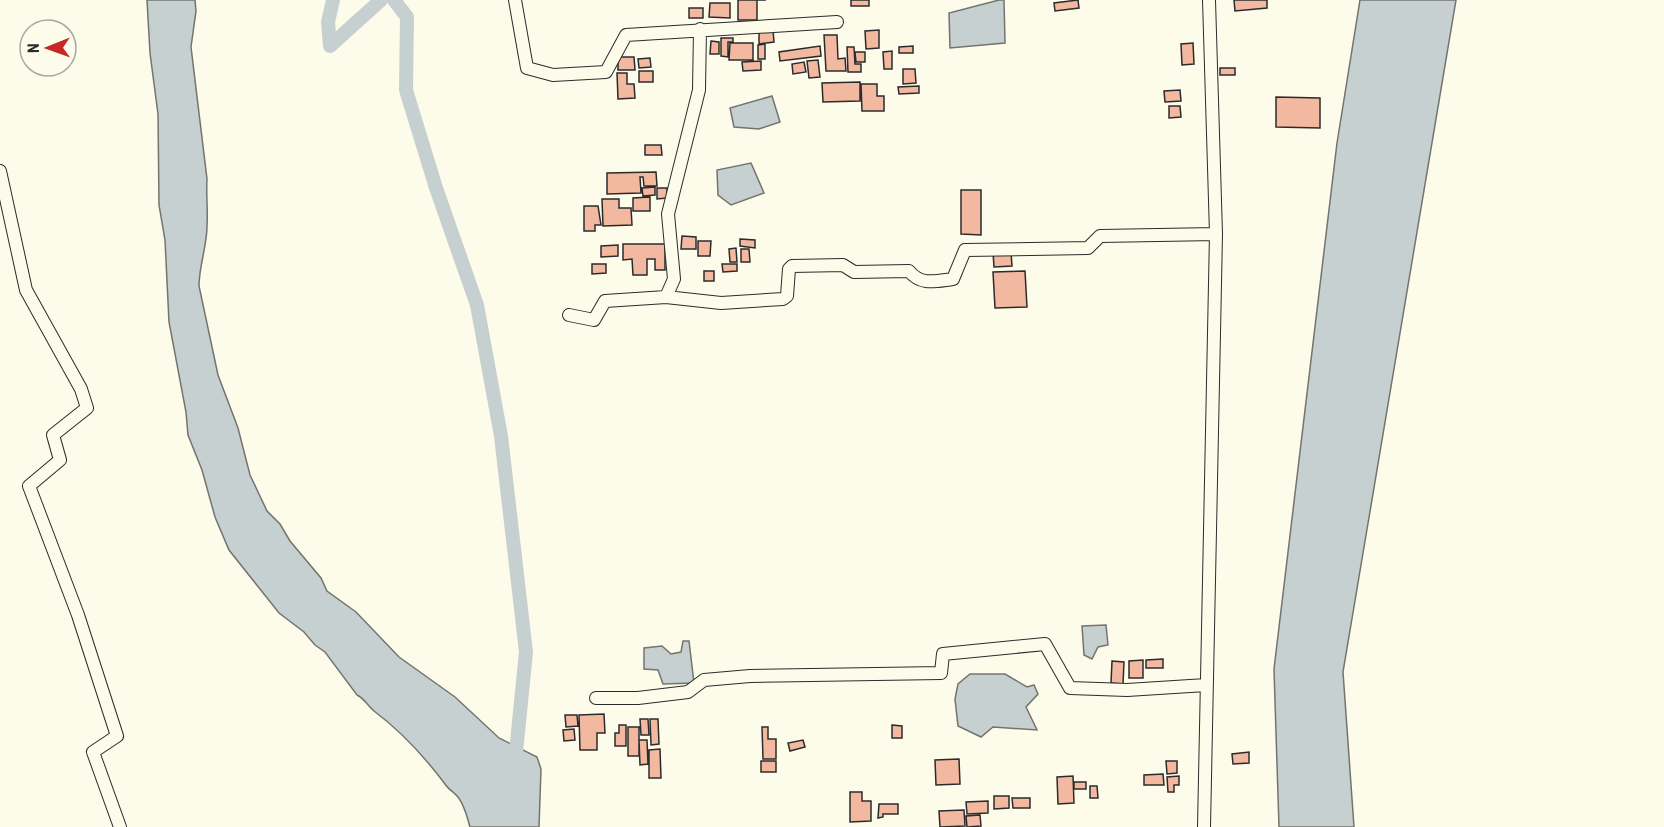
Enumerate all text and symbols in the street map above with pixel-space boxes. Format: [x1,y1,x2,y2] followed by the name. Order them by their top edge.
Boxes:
[18,18,78,78] north arrow
[24,43,43,53] text: N

